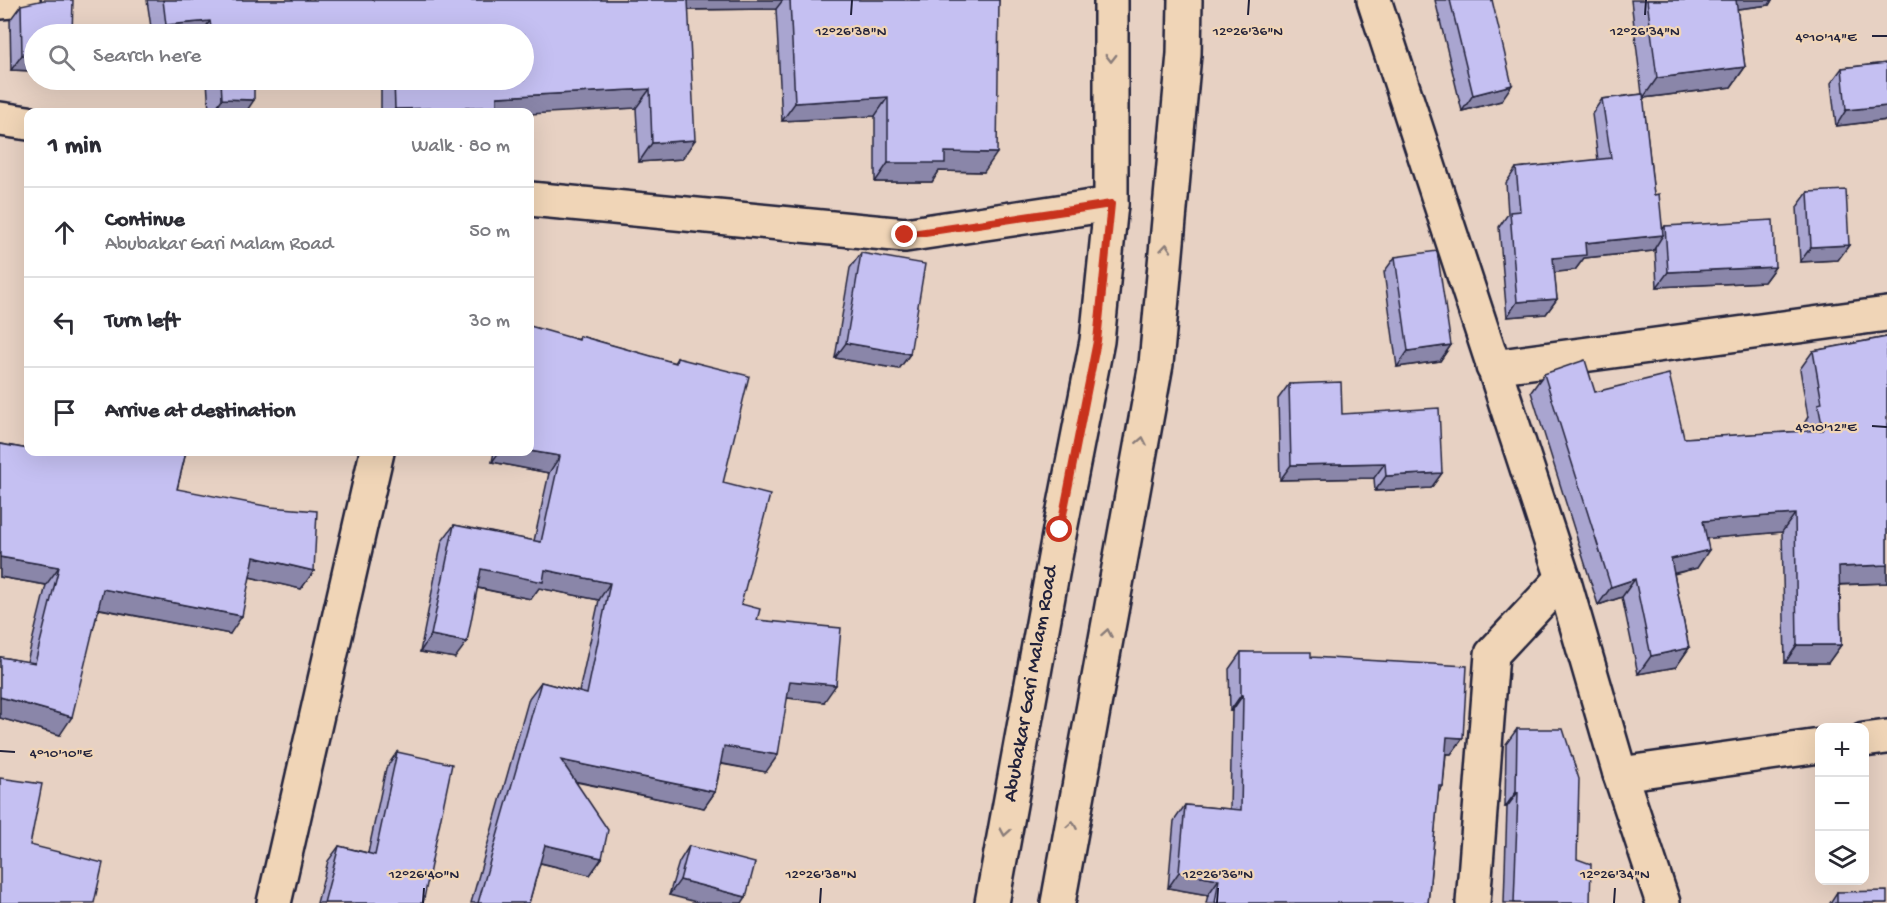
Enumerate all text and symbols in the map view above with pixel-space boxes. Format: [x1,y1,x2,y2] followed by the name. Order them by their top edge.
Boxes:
[815,23,887,41] text: 12°26'38"N
[1212,23,1283,41] text: 12°26'36"N
[1609,23,1680,41] text: 12°26'34"N
[24,24,534,90] search box
[1796,29,1857,47] text: 4°10'14"E
[45,41,78,74] icon: search
[93,44,201,70] text: Search here
[1105,54,1117,63] one-way arrow
[48,132,101,163] text: 1 min
[412,136,510,159] text: Walk · 80 m
[105,208,185,234] text: Continue
[48,216,81,249] icon: ahead
[469,221,510,244] text: 50 m
[891,221,917,247] route end
[105,234,333,257] text: Abubakar Gari Malam Road
[1159,243,1172,252] one-way arrow
[48,306,81,339] icon: left
[105,309,179,335] text: Turn left
[469,311,510,334] text: 30 m
[48,396,81,429] icon: arrive
[105,399,295,425] text: Arrive at destination
[1795,419,1857,437] text: 4°10'12"E
[1135,436,1148,446] one-way arrow
[1046,516,1072,542] route start
[999,562,1065,804] street label: Abubakar Gari Malam Road
[1100,628,1112,637] one-way arrow
[1815,723,1869,885] map controls
[1815,723,1869,777] button: +
[30,745,93,763] text: 4°10'10"E
[1815,777,1869,831] button: −
[1065,820,1078,830] one-way arrow
[999,827,1012,837] one-way arrow
[1815,831,1869,885] button: layers
[388,866,459,884] text: 12°26'40"N
[785,866,857,884] text: 12°26'38"N
[1182,866,1253,884] text: 12°26'36"N
[1579,866,1650,884] text: 12°26'34"N

